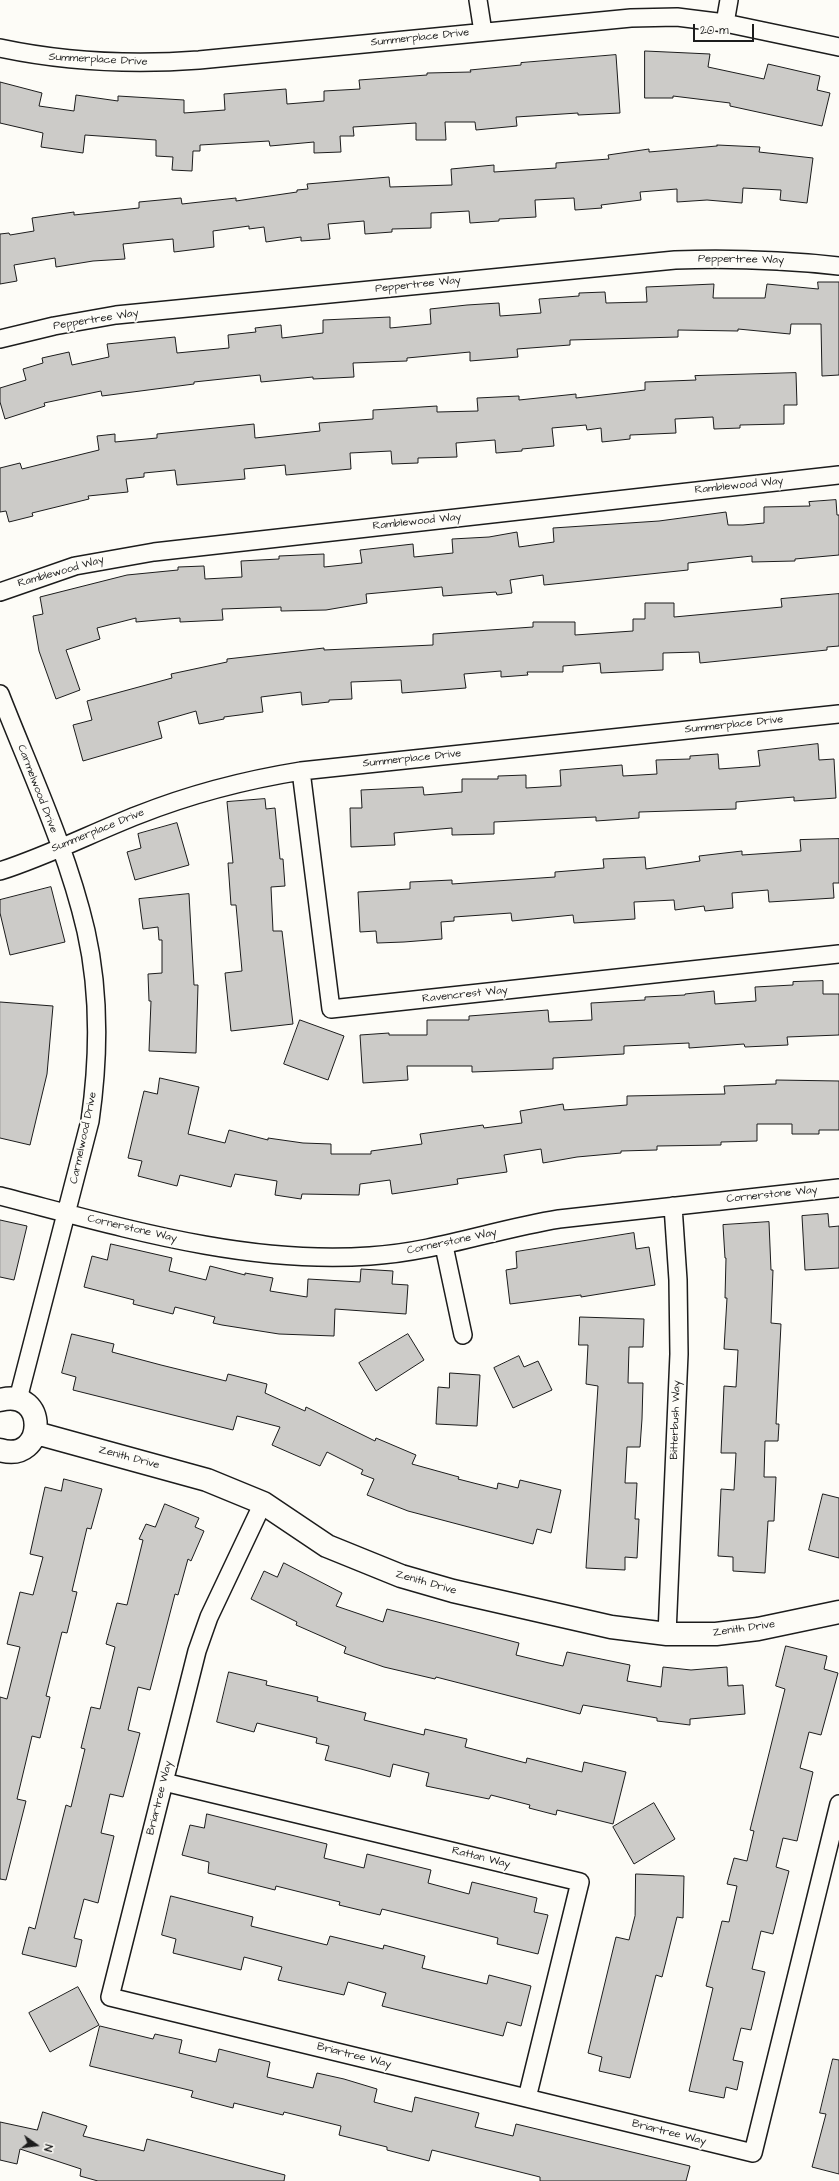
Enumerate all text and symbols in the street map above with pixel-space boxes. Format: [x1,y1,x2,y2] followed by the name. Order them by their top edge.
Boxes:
[695,16,756,42] scale bar
[700,22,729,39] text: 20 m
[370,26,470,50] street label: Summerplace Drive
[48,51,148,69] street label: Summerplace Drive
[698,253,784,267] street label: Peppertree Way
[375,274,461,296] street label: Peppertree Way
[52,307,140,333] street label: Peppertree Way
[694,475,784,497] street label: Ramblewood Way
[372,511,462,533] street label: Ramblewood Way
[16,553,106,591] street label: Ramblewood Way
[684,713,784,737] street label: Summerplace Drive
[14,743,60,835] street label: Carmelwood Drive
[362,747,462,771] street label: Summerplace Drive
[50,806,146,856] street label: Summerplace Drive
[422,984,508,1006] street label: Ravencrest Way
[68,1091,100,1185] street label: Carmelwood Drive
[726,1184,818,1206] street label: Cornerstone Way
[86,1212,178,1246] street label: Cornerstone Way
[406,1226,498,1258] street label: Cornerstone Way
[668,1380,684,1460] street label: Bitterbush Way
[97,1444,161,1472] street label: Zenith Drive
[394,1568,458,1598] street label: Zenith Drive
[712,1618,776,1640] street label: Zenith Drive
[144,1760,176,1836] street label: Briartree Way
[450,1844,512,1872] street label: Rattan Way
[316,2040,392,2072] street label: Briartree Way
[631,2117,707,2149] street label: Briartree Way
[16,2125,56,2165] north arrow
[40,2143,56,2153] text: N

